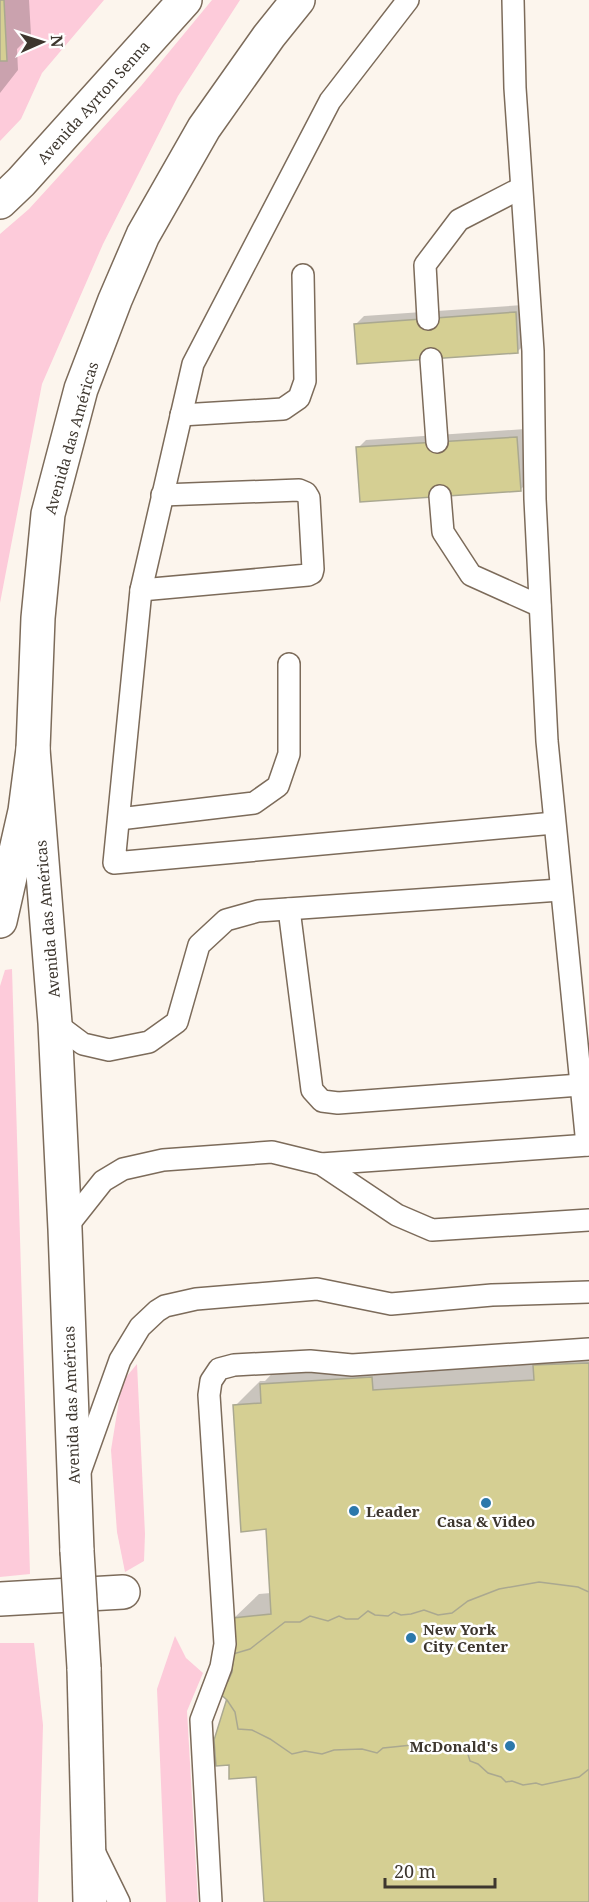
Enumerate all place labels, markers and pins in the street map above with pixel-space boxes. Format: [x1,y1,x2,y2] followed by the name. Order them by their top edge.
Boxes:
[479,1496,493,1510] marker: Casa & Video
[366,1501,420,1521] place label: Leader
[347,1504,361,1518] marker: Leader
[437,1511,535,1531] place label: Casa & Video
[423,1619,508,1656] place label: New York City Center
[404,1631,418,1645] marker: New York City Center
[410,1736,498,1756] place label: McDonald's
[503,1739,517,1753] marker: McDonald's

